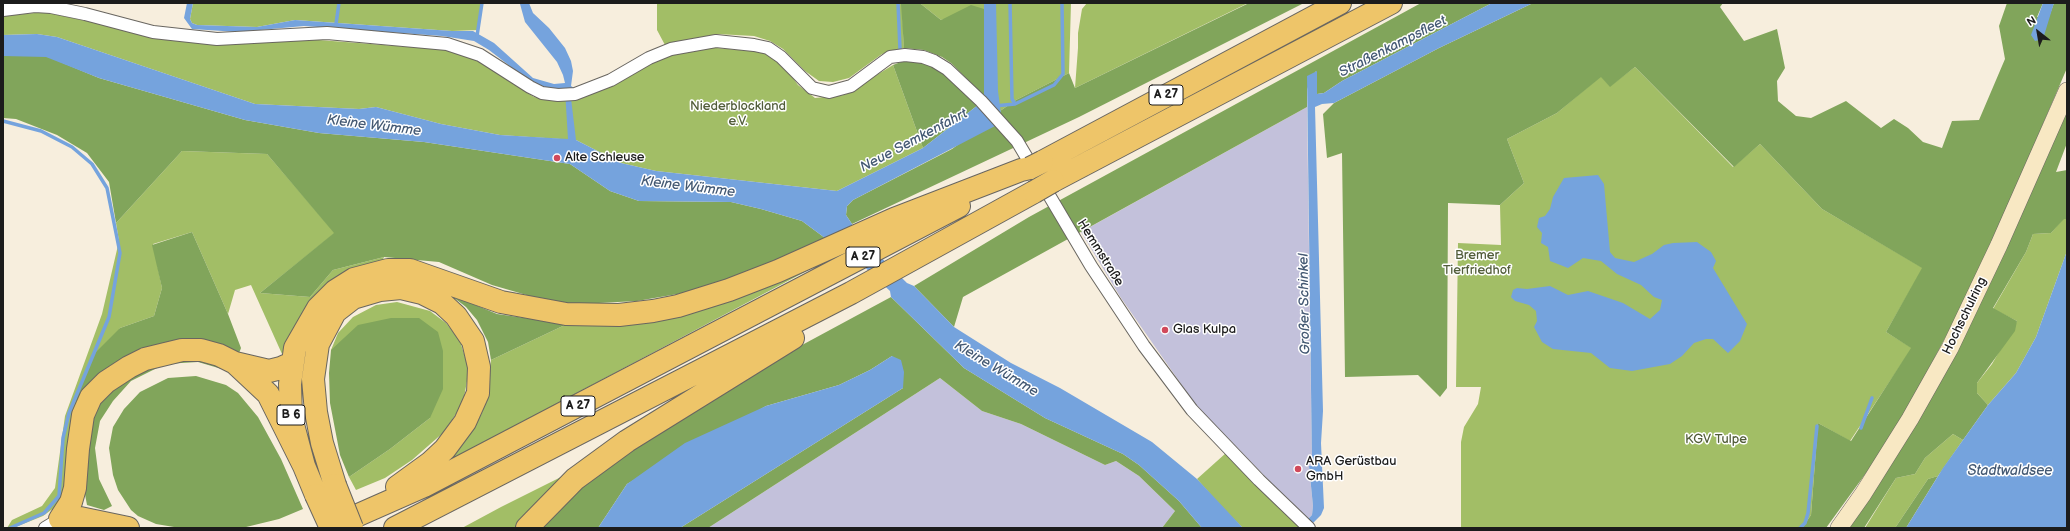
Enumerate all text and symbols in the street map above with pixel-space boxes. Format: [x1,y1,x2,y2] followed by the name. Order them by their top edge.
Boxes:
[2018,12,2058,52] north arrow
[1336,13,1450,81] water label: Straßenkampsfleet
[2025,14,2038,29] text: N
[1149,85,1183,105] road number: A 27
[690,99,786,130] park label: Niederblockland e.V.
[857,106,971,176] water label: Neue Semkenfahrt
[326,112,422,140] water label: Kleine Wümme
[565,150,645,166] place label: Alte Schleuse
[552,153,562,163] marker: Alte Schleuse
[640,173,736,201] water label: Kleine Wümme
[1073,217,1127,289] street label: Hemmstraße
[846,247,880,267] road number: A 27
[1443,248,1511,279] park label: Bremer Tierfriedhof
[1296,253,1314,355] water label: Großer Schinkel
[1940,275,1990,357] street label: Hochschulring
[1173,322,1236,338] place label: Glas Kulpa
[1160,325,1170,335] marker: Glas Kulpa
[951,337,1041,401] water label: Kleine Wümme
[561,396,595,416] road number: A 27
[277,405,305,425] road number: B 6
[1685,432,1747,448] park label: KGV Tulpe
[1306,454,1396,485] place label: ARA Gerüstbau GmbH
[1967,463,2053,479] water label: Stadtwaldsee
[1293,464,1303,474] marker: ARA Gerüstbau GmbH

